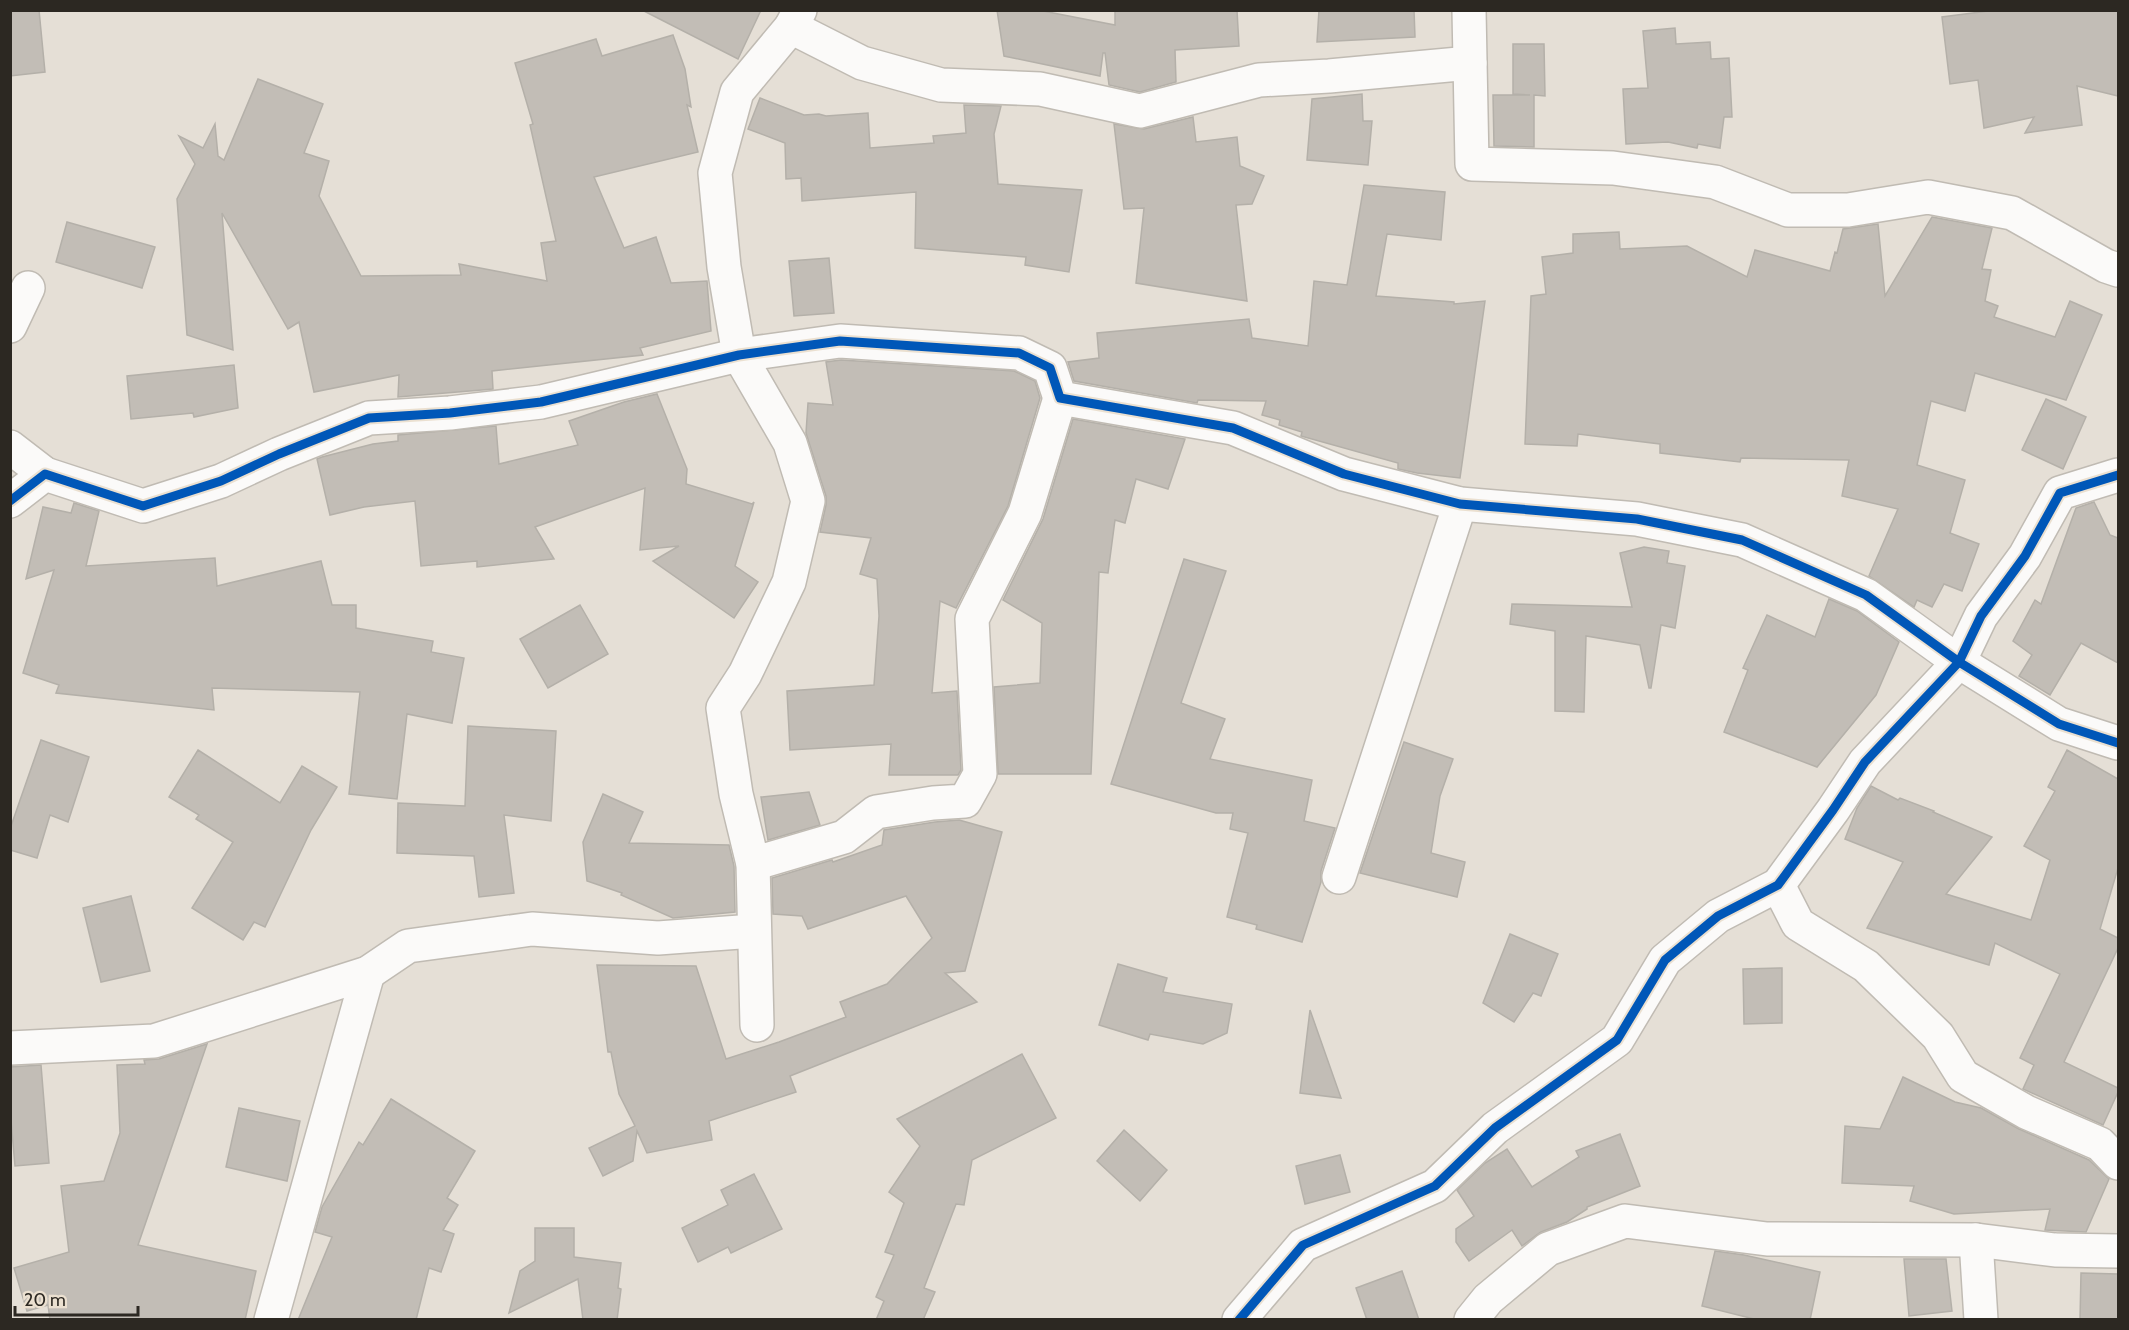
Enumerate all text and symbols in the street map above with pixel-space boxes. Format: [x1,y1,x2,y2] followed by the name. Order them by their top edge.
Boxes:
[15,1279,138,1317] scale bar
[24,1289,66,1311] text: 20 m

